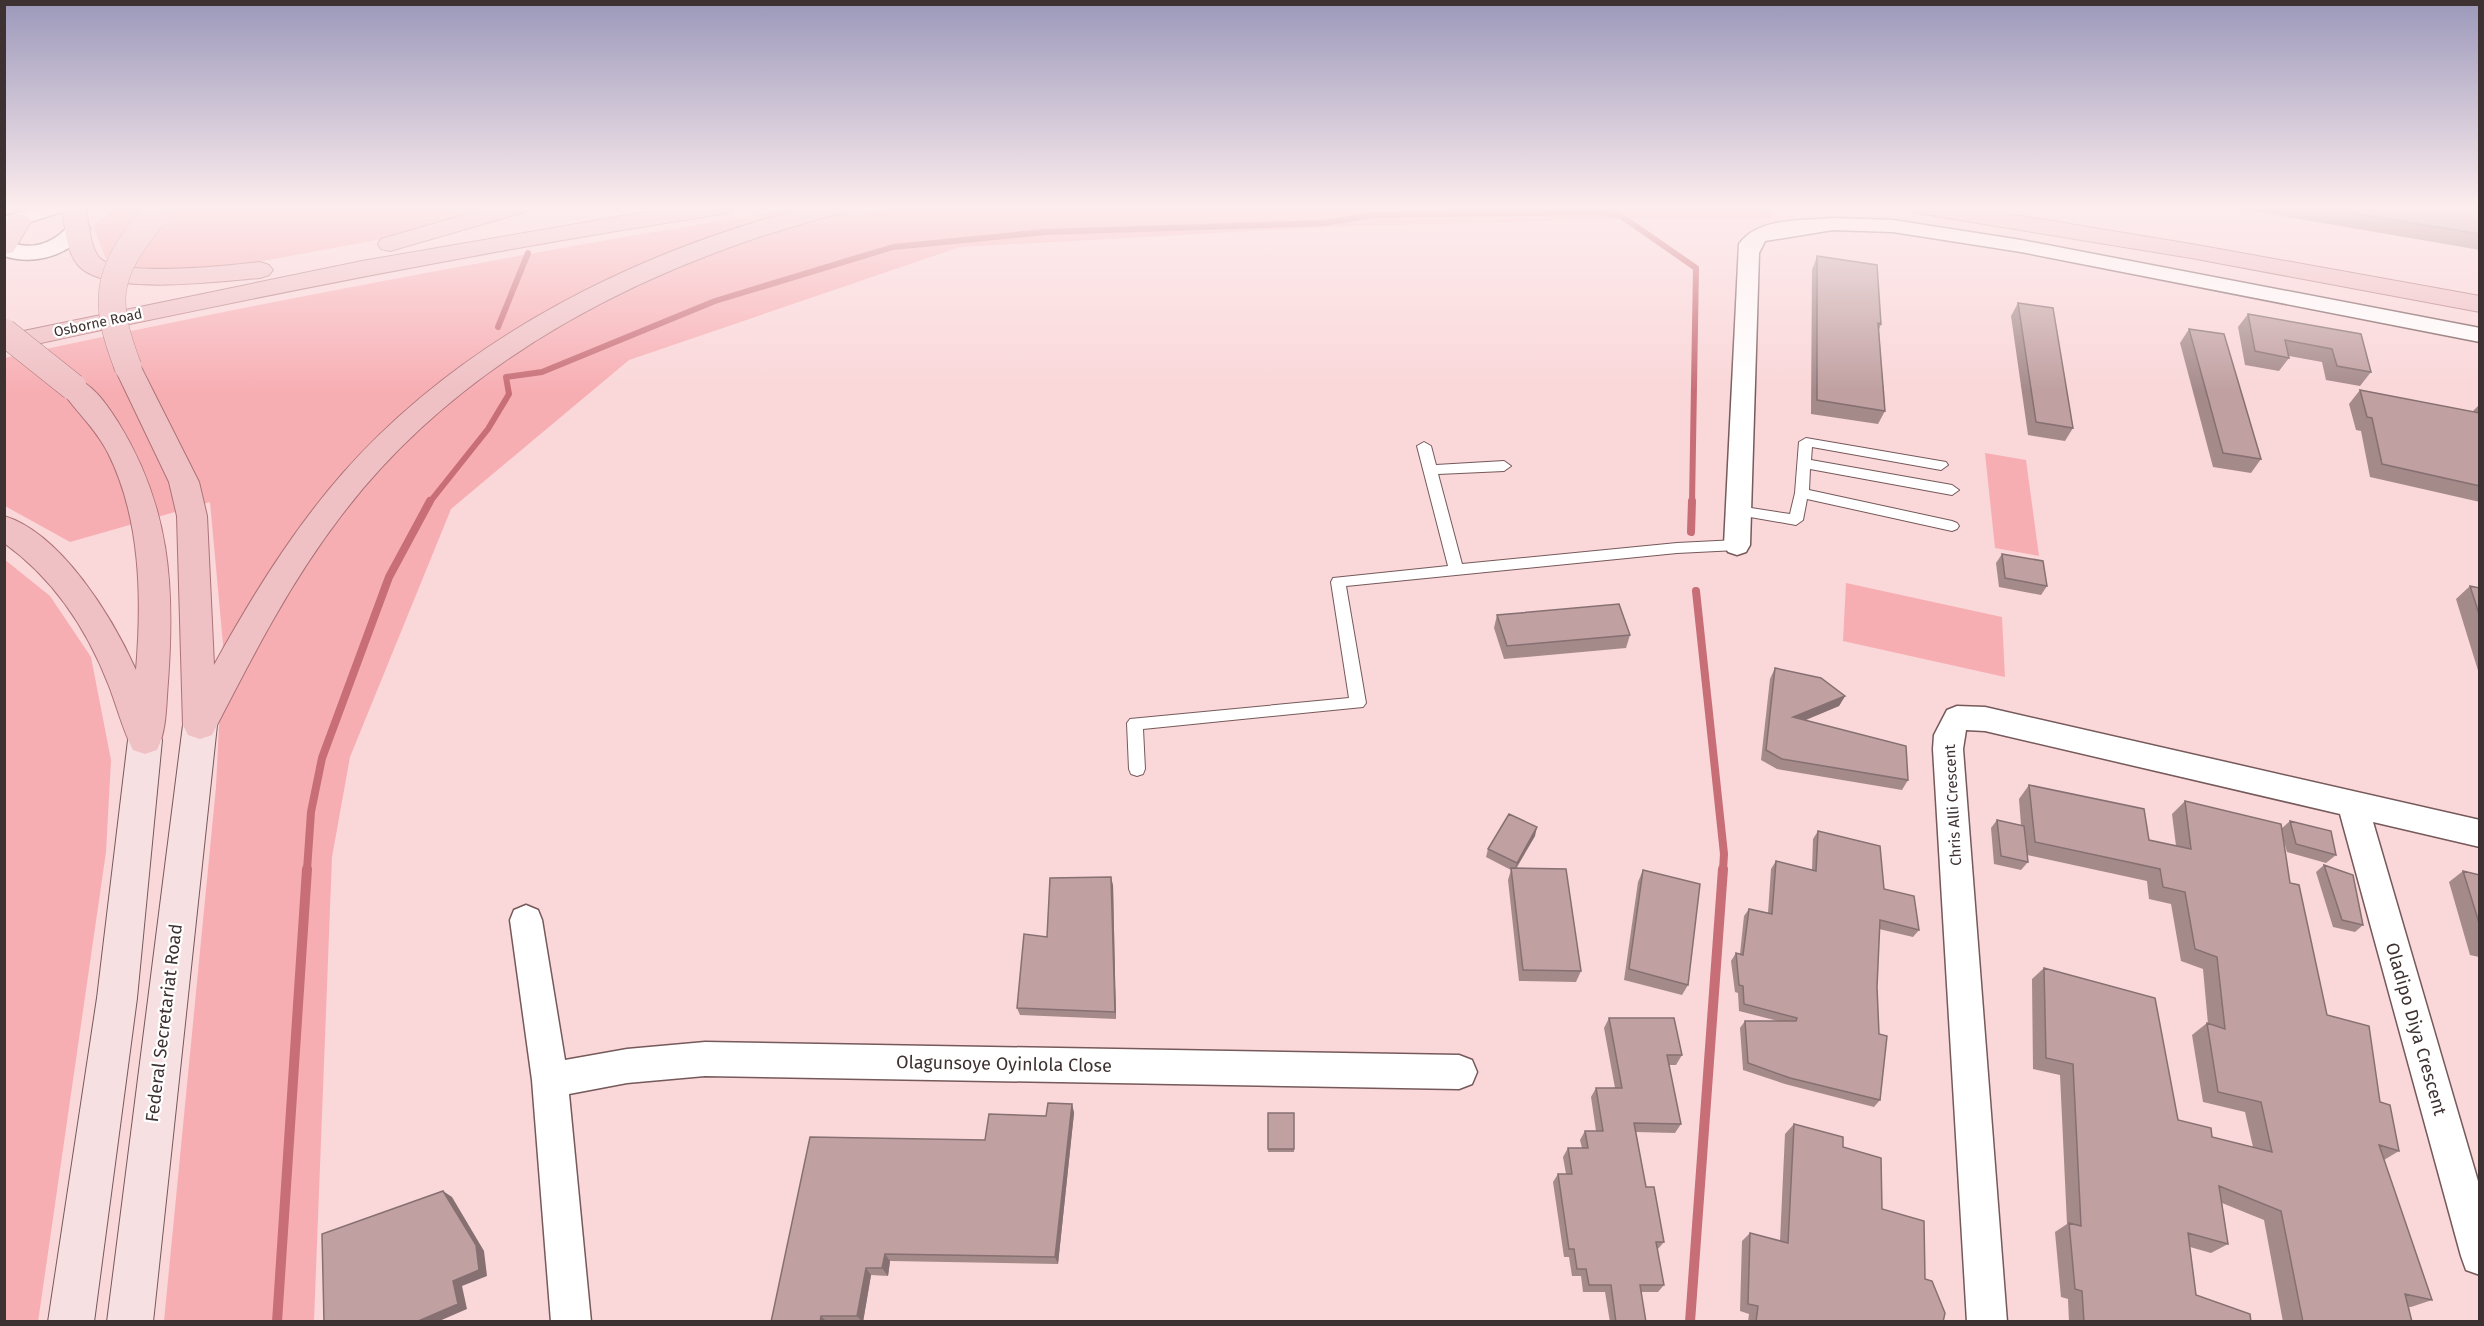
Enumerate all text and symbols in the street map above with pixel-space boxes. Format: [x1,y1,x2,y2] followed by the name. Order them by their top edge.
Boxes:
[52,305,144,341] street label: Osborne Road
[1941,743,1965,866] street label: Chris Alli Crescent
[141,923,187,1123] street label: Federal Secretariat Road
[2381,940,2451,1118] street label: Oladipo Diya Crescent
[896,1051,1112,1077] street label: Olagunsoye Oyinlola Close

